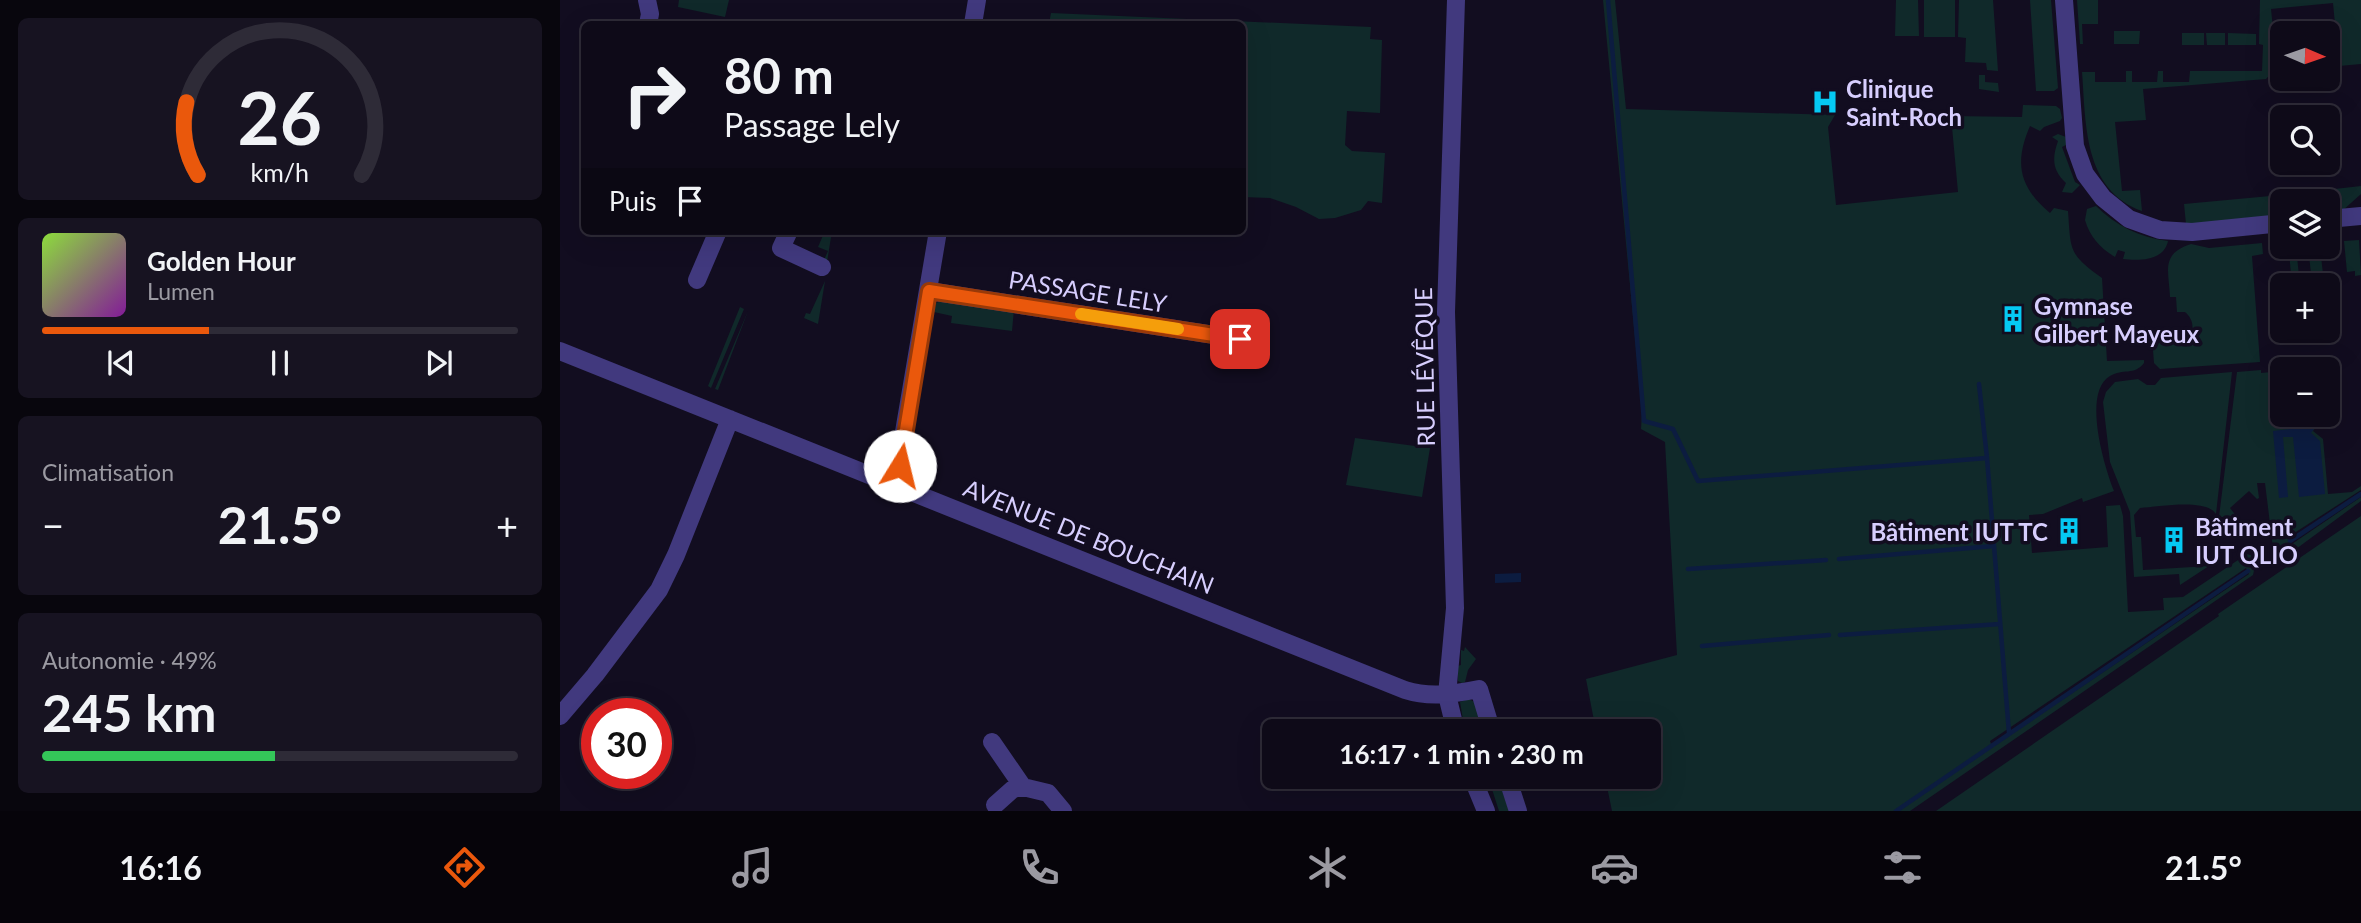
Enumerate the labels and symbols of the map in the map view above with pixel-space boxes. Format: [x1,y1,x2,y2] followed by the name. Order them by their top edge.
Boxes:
[2270,21,2340,91] north arrow
[1846,74,1962,131] place label: Clinique Saint-Roch
[1810,87,1840,117] hospital icon: Clinique Saint-Roch
[1007,264,1169,318] street label: PASSAGE LELY
[1408,287,1440,447] street label: RUE LÉVÊQUE
[2034,291,2199,348] place label: Gymnase Gilbert Mayeux
[1998,304,2028,334] building icon: Gymnase Gilbert Mayeux
[1210,309,1270,369] pin
[863,429,937,503] position arrow
[960,472,1218,600] street label: AVENUE DE BOUCHAIN
[2195,512,2298,569] place label: Bâtiment IUT QLIO
[2054,516,2084,546] building icon: Bâtiment IUT TC
[1870,517,2048,546] place label: Bâtiment IUT TC
[2159,525,2189,555] building icon: Bâtiment IUT QLIO
[581,698,672,789] speed limit sign: 30

